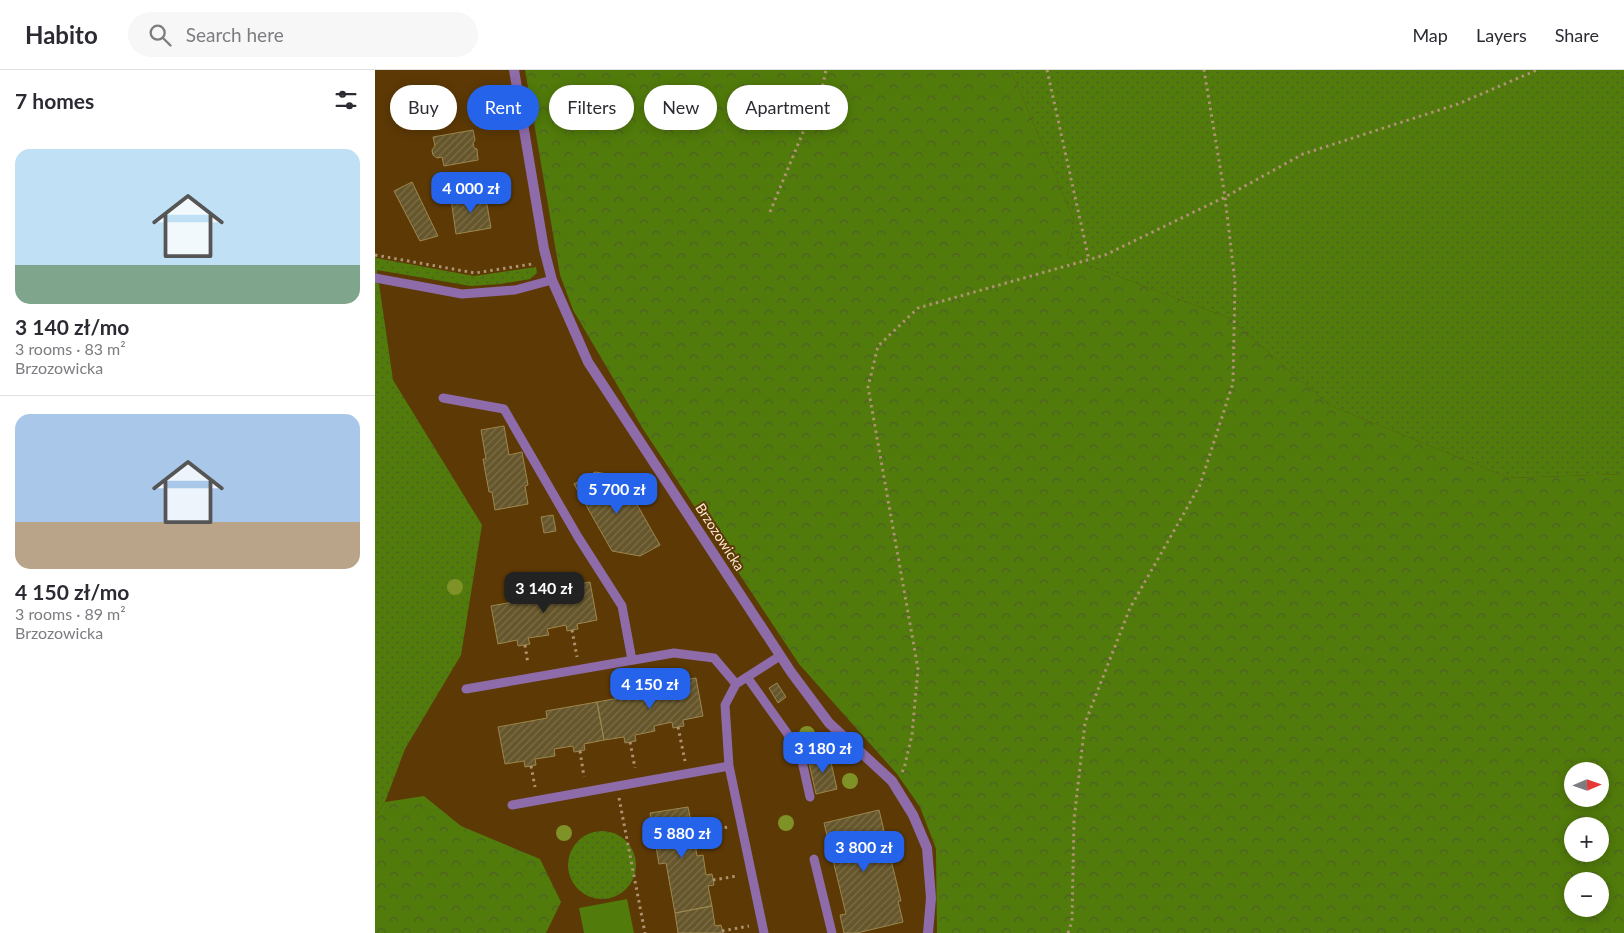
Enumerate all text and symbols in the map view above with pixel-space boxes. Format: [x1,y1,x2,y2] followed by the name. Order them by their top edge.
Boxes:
[128,12,478,57] search box
[25,20,98,49] text: Habito
[146,21,174,49] icon: search
[186,23,284,46] text: Search here
[1412,24,1448,46] text: Map
[1476,24,1527,46] text: Layers
[1555,24,1599,46] text: Share
[390,85,457,130] chip: Buy
[467,85,539,130] chip: Rent
[549,85,634,130] chip: Filters
[644,85,717,130] chip: New
[727,85,848,130] chip: Apartment
[332,86,360,114] icon: filters
[15,88,94,113] text: 7 homes
[419,172,523,214] pin: 4 000 zł
[442,178,500,197] text: 4 000 zł
[143,181,233,271] icon: home
[15,314,129,339] text: 3 140 zł/mo
[15,339,126,358] text: 3 rooms · 83 m²
[15,358,103,377] text: Brzozowicka
[143,447,233,537] icon: home
[565,472,669,515] pin: 5 700 zł
[588,479,646,498] text: 5 700 zł
[692,500,749,574] street label: Brzozowicka
[492,572,596,614] pin: 3 140 zł
[515,578,573,597] text: 3 140 zł
[15,579,129,604] text: 4 150 zł/mo
[15,604,126,623] text: 3 rooms · 89 m²
[15,623,103,642] text: Brzozowicka
[598,668,702,710] pin: 4 150 zł
[621,674,679,693] text: 4 150 zł
[771,732,875,774] pin: 3 180 zł
[794,738,852,757] text: 3 180 zł
[1564,762,1609,808] north arrow
[1564,762,1609,917] map controls
[630,816,734,859] pin: 5 880 zł
[1564,817,1609,862] button: +
[653,823,711,842] text: 5 880 zł
[812,830,916,873] pin: 3 800 zł
[835,837,893,856] text: 3 800 zł
[1564,872,1609,917] button: −

